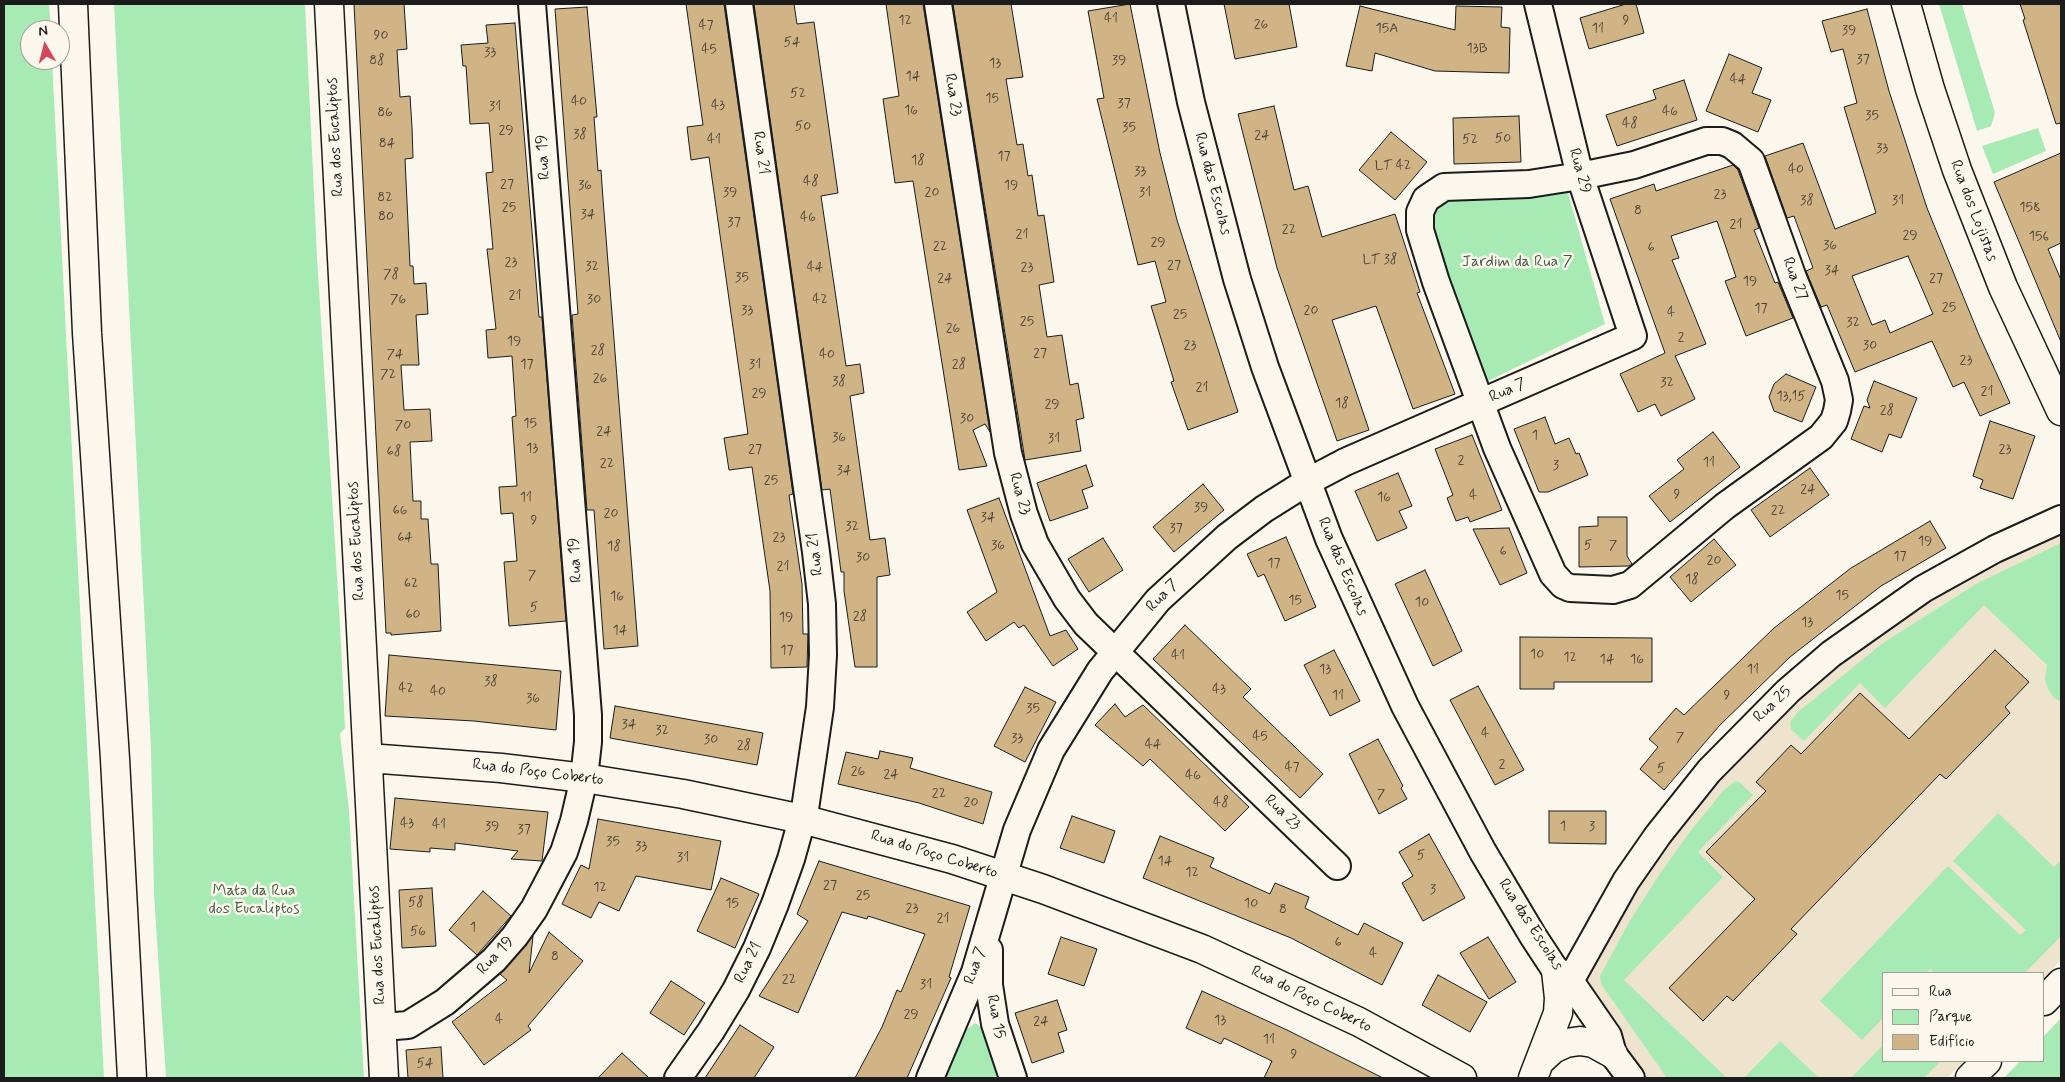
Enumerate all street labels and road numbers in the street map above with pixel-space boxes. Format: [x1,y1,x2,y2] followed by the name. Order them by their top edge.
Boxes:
[939,72,965,118] street label: Rua 23
[323,77,349,197] street label: Rua dos Eucaliptos
[747,130,773,176] street label: Rua 21
[1189,131,1235,237] street label: Rua das Escolas
[533,134,555,180] street label: Rua 19
[1563,146,1595,196] street label: Rua 29
[1945,158,2001,264] street label: Rua dos Lojistas
[1777,255,1811,303] street label: Rua 27
[1487,374,1529,408] street label: Rua 7
[1004,471,1034,517] street label: Rua 23
[344,481,370,601] street label: Rua dos Eucaliptos
[1313,515,1371,619] street label: Rua das Escolas
[804,531,828,577] street label: Rua 21
[565,537,587,583] street label: Rua 19
[1143,576,1183,616] street label: Rua 7
[1750,683,1796,727] street label: Rua 25
[471,755,605,791] street label: Rua do Poço Coberto
[1260,791,1304,835] street label: Rua 23
[868,827,1000,883] street label: Rua do Poço Coberto
[1493,876,1567,974] street label: Rua das Escolas
[365,885,391,1005] street label: Rua dos Eucaliptos
[474,933,518,979] street label: Rua 19
[731,939,767,987] street label: Rua 21
[961,945,991,987] street label: Rua 7
[1247,962,1375,1038] street label: Rua do Poço Coberto
[981,993,1009,1041] street label: Rua 15

